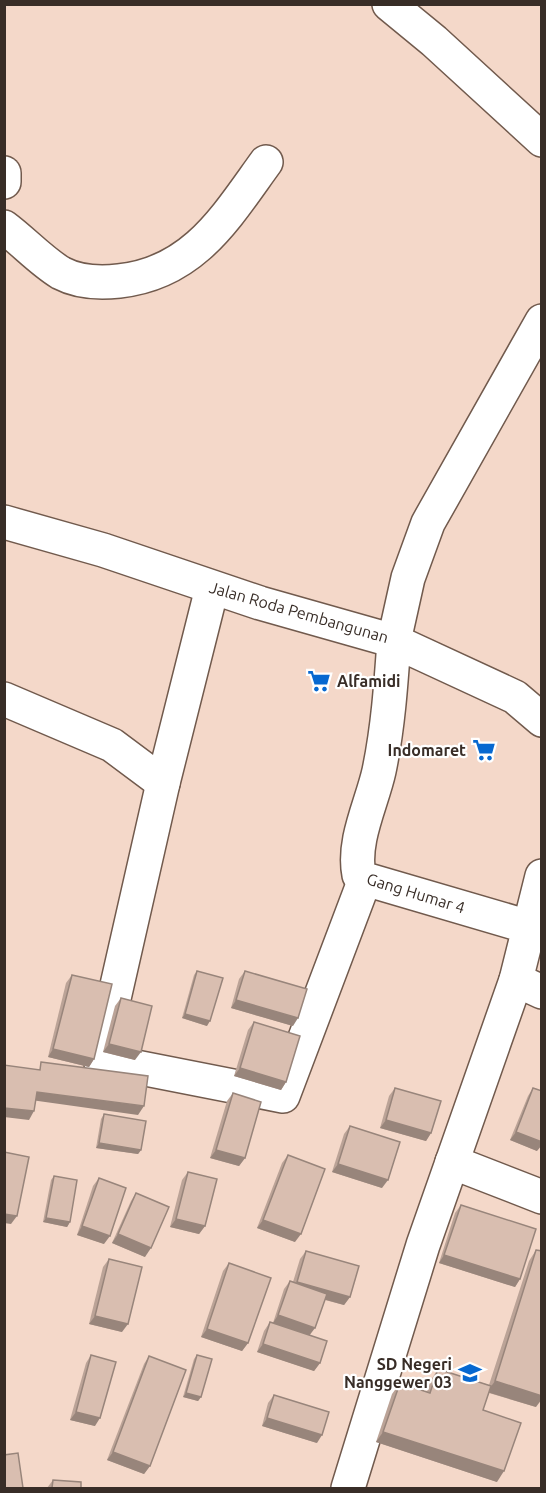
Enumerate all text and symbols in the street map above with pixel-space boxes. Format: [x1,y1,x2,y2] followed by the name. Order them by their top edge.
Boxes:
[207,578,391,646] street label: Jalan Roda Pembangunan
[306,668,332,694] supermarket icon: Alfamidi
[337,672,401,690] place label: Alfamidi
[471,737,497,763] supermarket icon: Indomaret
[388,741,466,759] place label: Indomaret
[365,869,467,917] street label: Gang Humar 4
[344,1355,452,1391] place label: SD Negeri Nanggewer 03
[457,1360,483,1386] school or university icon: SD Negeri Nanggewer 03

